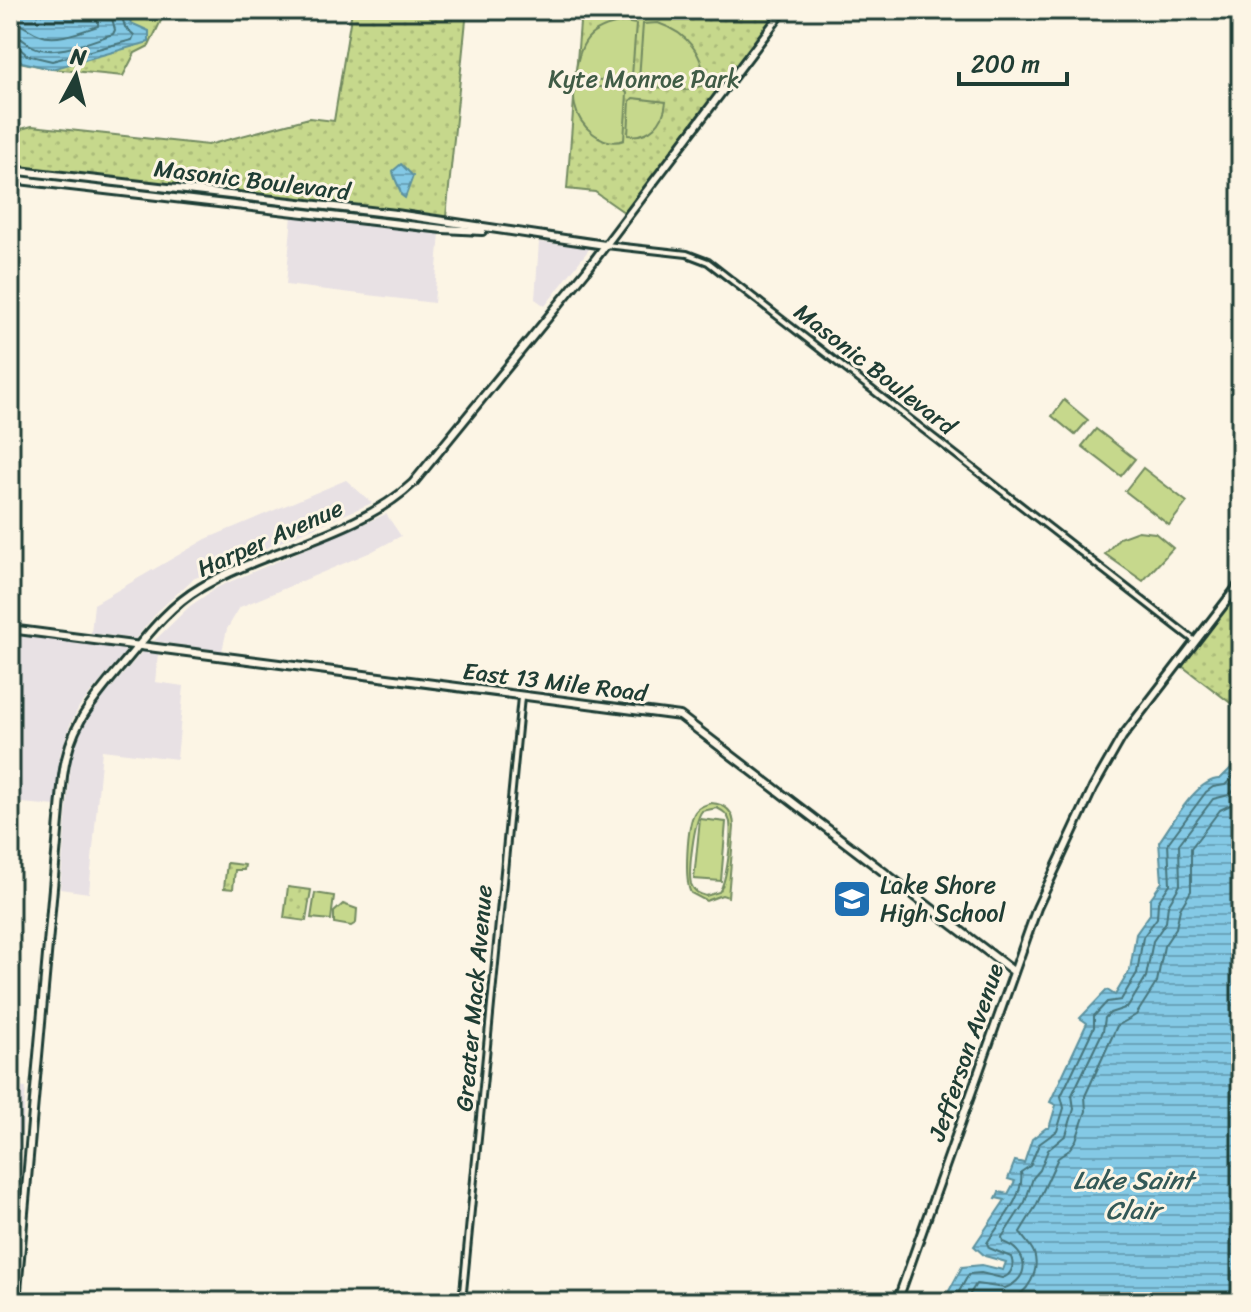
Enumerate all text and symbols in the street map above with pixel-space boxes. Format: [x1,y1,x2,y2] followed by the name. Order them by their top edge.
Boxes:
[36,36,116,116] north arrow
[67,36,89,77] text: N
[959,36,1067,86] scale bar
[971,43,1040,85] text: 200 m
[548,58,740,100] park label: Kyte Monroe Park
[152,147,355,213] street label: Masonic Boulevard
[784,292,967,448] street label: Masonic Boulevard
[190,487,350,589] street label: Harper Avenue
[460,650,651,714] street label: East 13 Mile Road
[880,864,1007,934] place label: Lake Shore High School
[831,878,873,920] school or university icon: Lake Shore High School
[443,883,505,1113] street label: Greater Mack Avenue
[916,957,1016,1148] street label: Jefferson Avenue
[1073,1157,1198,1233] water label: Lake Saint Clair

